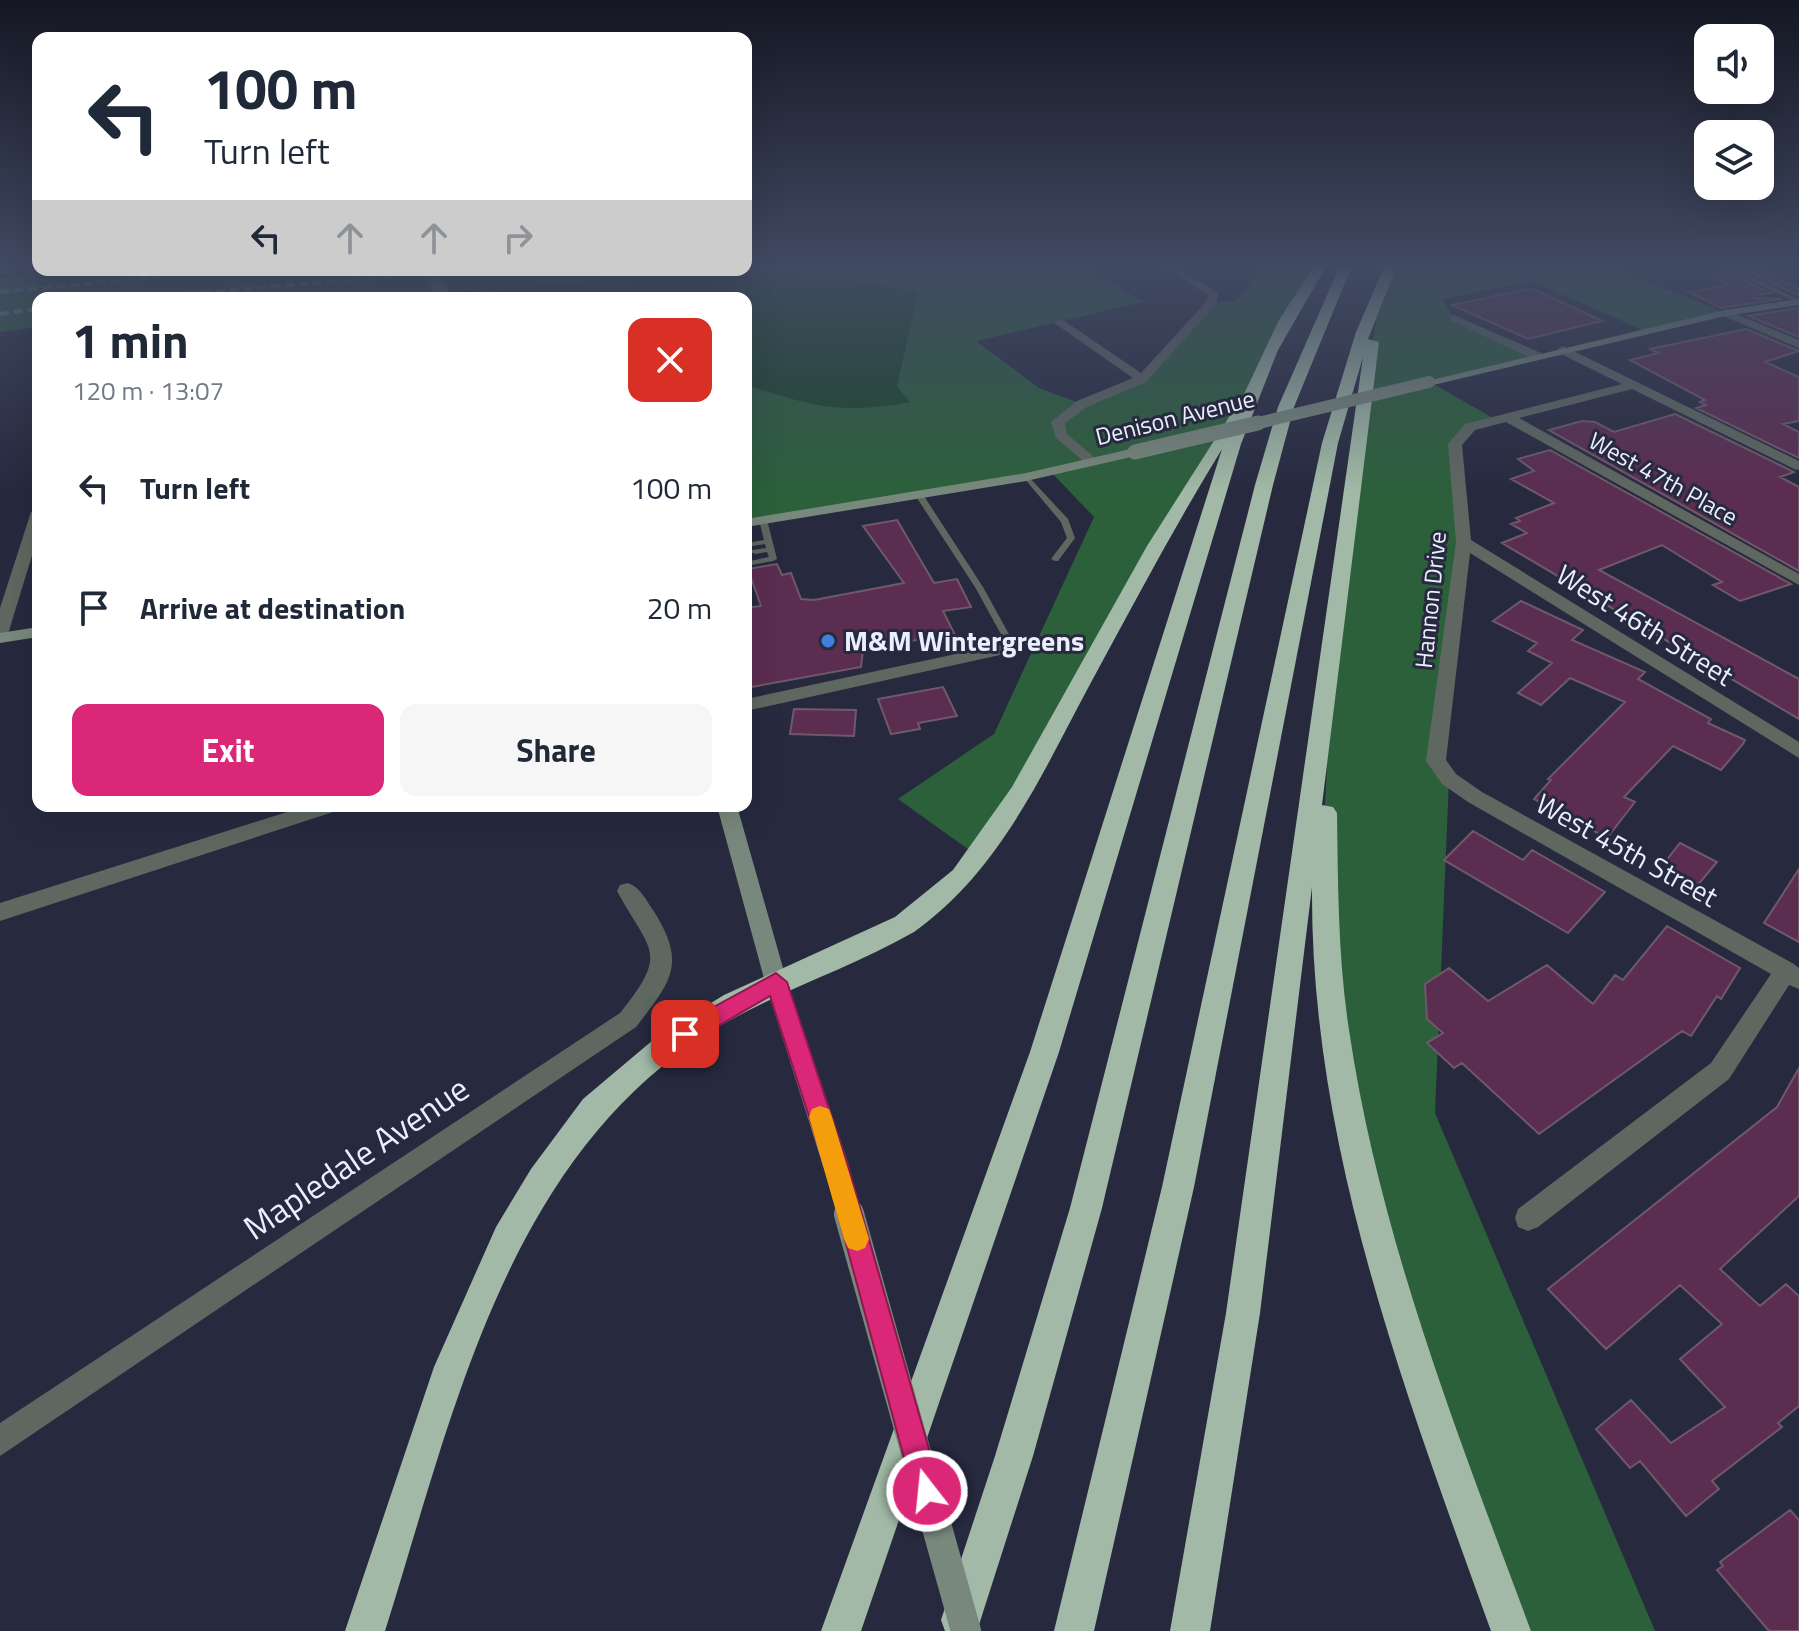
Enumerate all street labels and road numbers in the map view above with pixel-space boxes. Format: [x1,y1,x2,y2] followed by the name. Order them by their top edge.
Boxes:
[1091,380,1258,454] street label: Denison Avenue
[1582,422,1745,534] street label: West 47th Place
[1405,530,1455,670] street label: Hannon Drive
[1548,553,1742,696] street label: West 46th Street
[1528,782,1726,917] street label: West 45th Street
[232,1062,479,1252] street label: Mapledale Avenue

